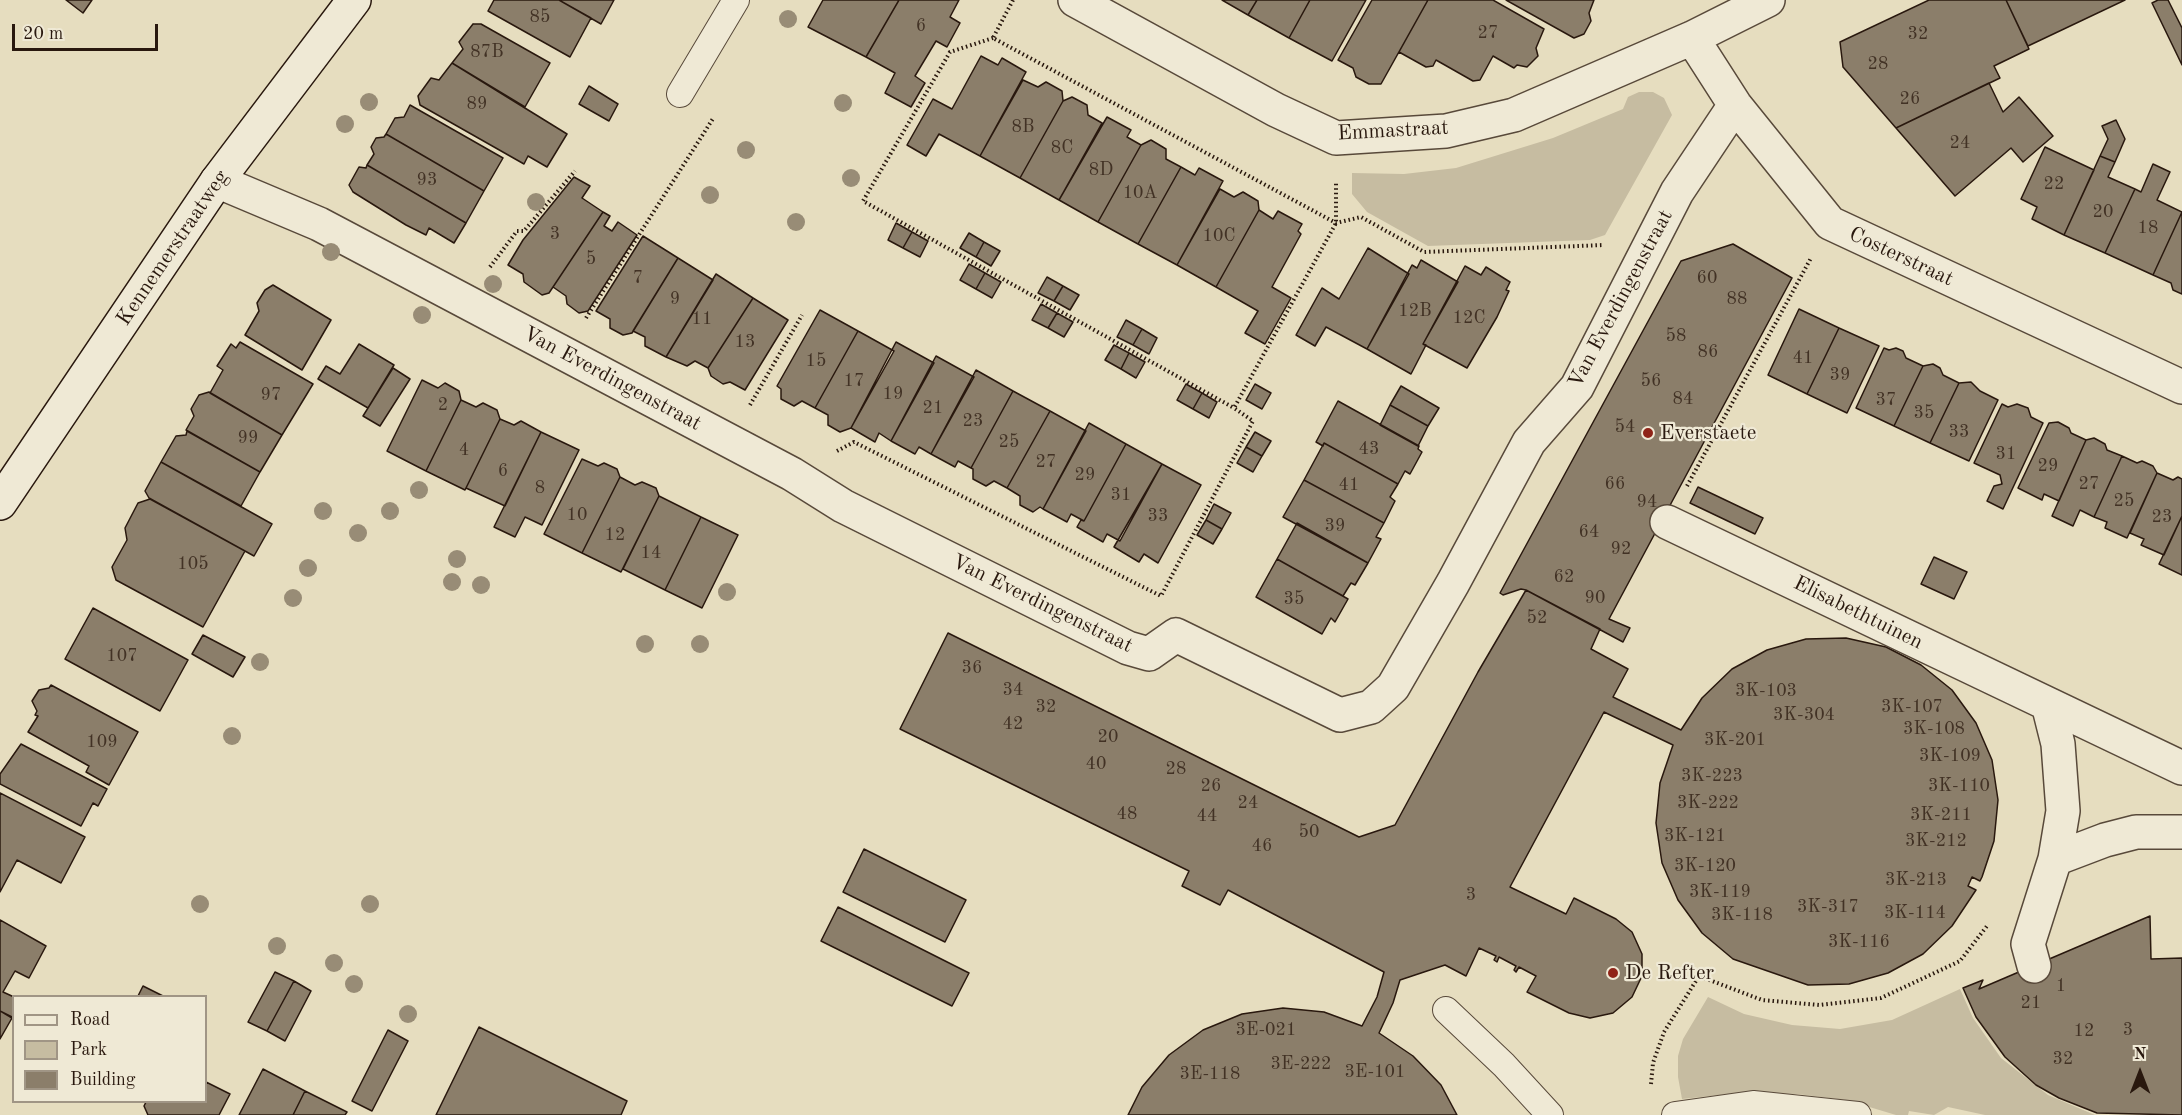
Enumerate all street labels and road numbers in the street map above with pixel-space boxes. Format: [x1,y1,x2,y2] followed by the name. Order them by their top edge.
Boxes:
[1337,116,1449,146] street label: Emmastraat
[112,165,234,331] street label: Kennemerstraatweg
[1563,205,1679,393] street label: Van Everdingenstraat
[1845,222,1957,292] street label: Costerstraat
[518,321,706,437] street label: Van Everdingenstraat
[947,549,1137,659] street label: Van Everdingenstraat
[1789,571,1927,655] street label: Elisabethtuinen

